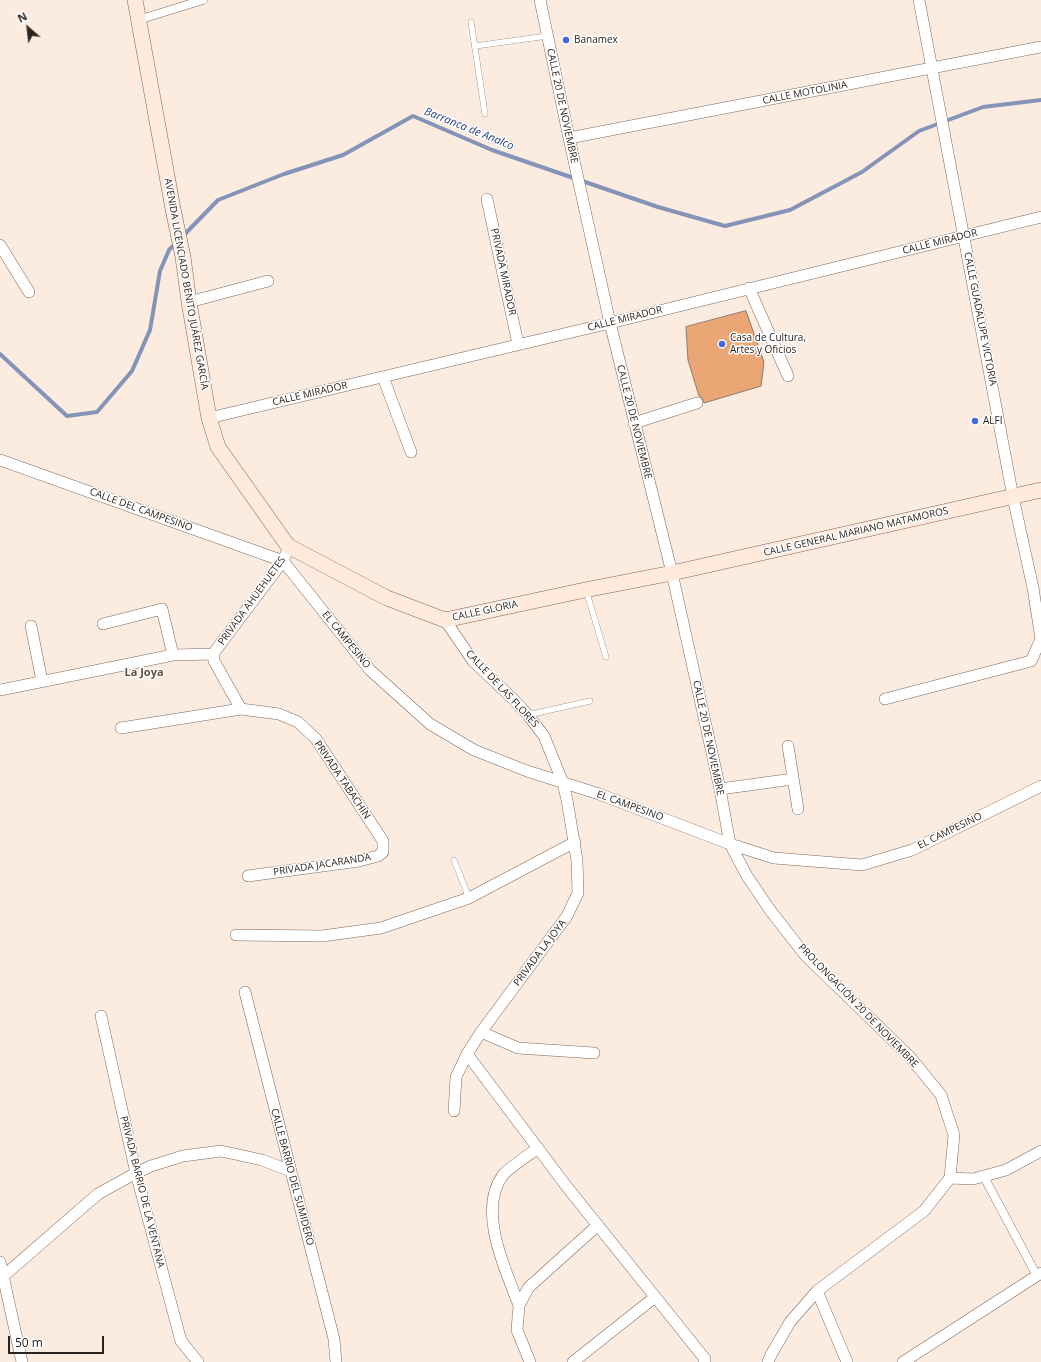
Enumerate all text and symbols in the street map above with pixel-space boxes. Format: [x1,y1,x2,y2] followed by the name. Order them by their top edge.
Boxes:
[8,8,48,48] north arrow
[15,8,30,26] text: N
[574,34,618,46] place label: Banamex
[561,35,571,45] marker: Banamex
[544,47,580,165] street label: CALLE 20 DE NOVIEMBRE
[762,79,848,107] street label: CALLE MOTOLINIA
[422,105,516,153] water label: Barranca de Analco
[161,177,211,391] street label: AVENIDA LICENCIADO BENITO JUÁREZ GARCÍA
[488,227,518,317] street label: PRIVADA MIRADOR
[901,227,979,257] street label: CALLE MIRADOR
[961,251,999,387] street label: CALLE GUADALUPE VICTORIA
[586,304,664,334] street label: CALLE MIRADOR
[730,332,806,356] place label: Casa de Cultura, Artes y Oficios
[717,339,727,349] marker: Casa de Cultura, Artes y Oficios
[614,364,654,480] street label: CALLE 20 DE NOVIEMBRE
[271,380,349,408] street label: CALLE MIRADOR
[983,415,1002,427] place label: ALFI
[970,416,980,426] marker: ALFI
[88,486,194,534] street label: CALLE DEL CAMPESINO
[762,505,950,559] street label: CALLE GENERAL MARIANO MATAMOROS
[216,554,288,648] street label: PRIVADA AHUEHUETES
[451,598,519,624] street label: CALLE GLORIA
[319,609,373,671] street label: EL CAMPESINO
[463,648,541,730] street label: CALLE DE LAS FLORES
[124,666,164,680] district label: La Joya
[690,679,726,797] street label: CALLE 20 DE NOVIEMBRE
[311,738,373,822] street label: PRIVADA TABACHÍN
[595,788,665,824] street label: EL CAMPESINO
[916,810,984,852] street label: EL CAMPESINO
[272,851,372,879] street label: PRIVADA JACARANDA
[511,917,569,989] street label: PRIVADA LA JOYA
[796,942,920,1070] street label: PROLONGACIÓN 20 DE NOVIEMBRE
[268,1107,316,1247] street label: CALLE BARRIO DEL SUMIDERO
[117,1115,167,1269] street label: PRIVADA BARRIO DE LA VENTANA
[10,1328,106,1354] scale bar
[15,1334,43,1351] text: 50 m

